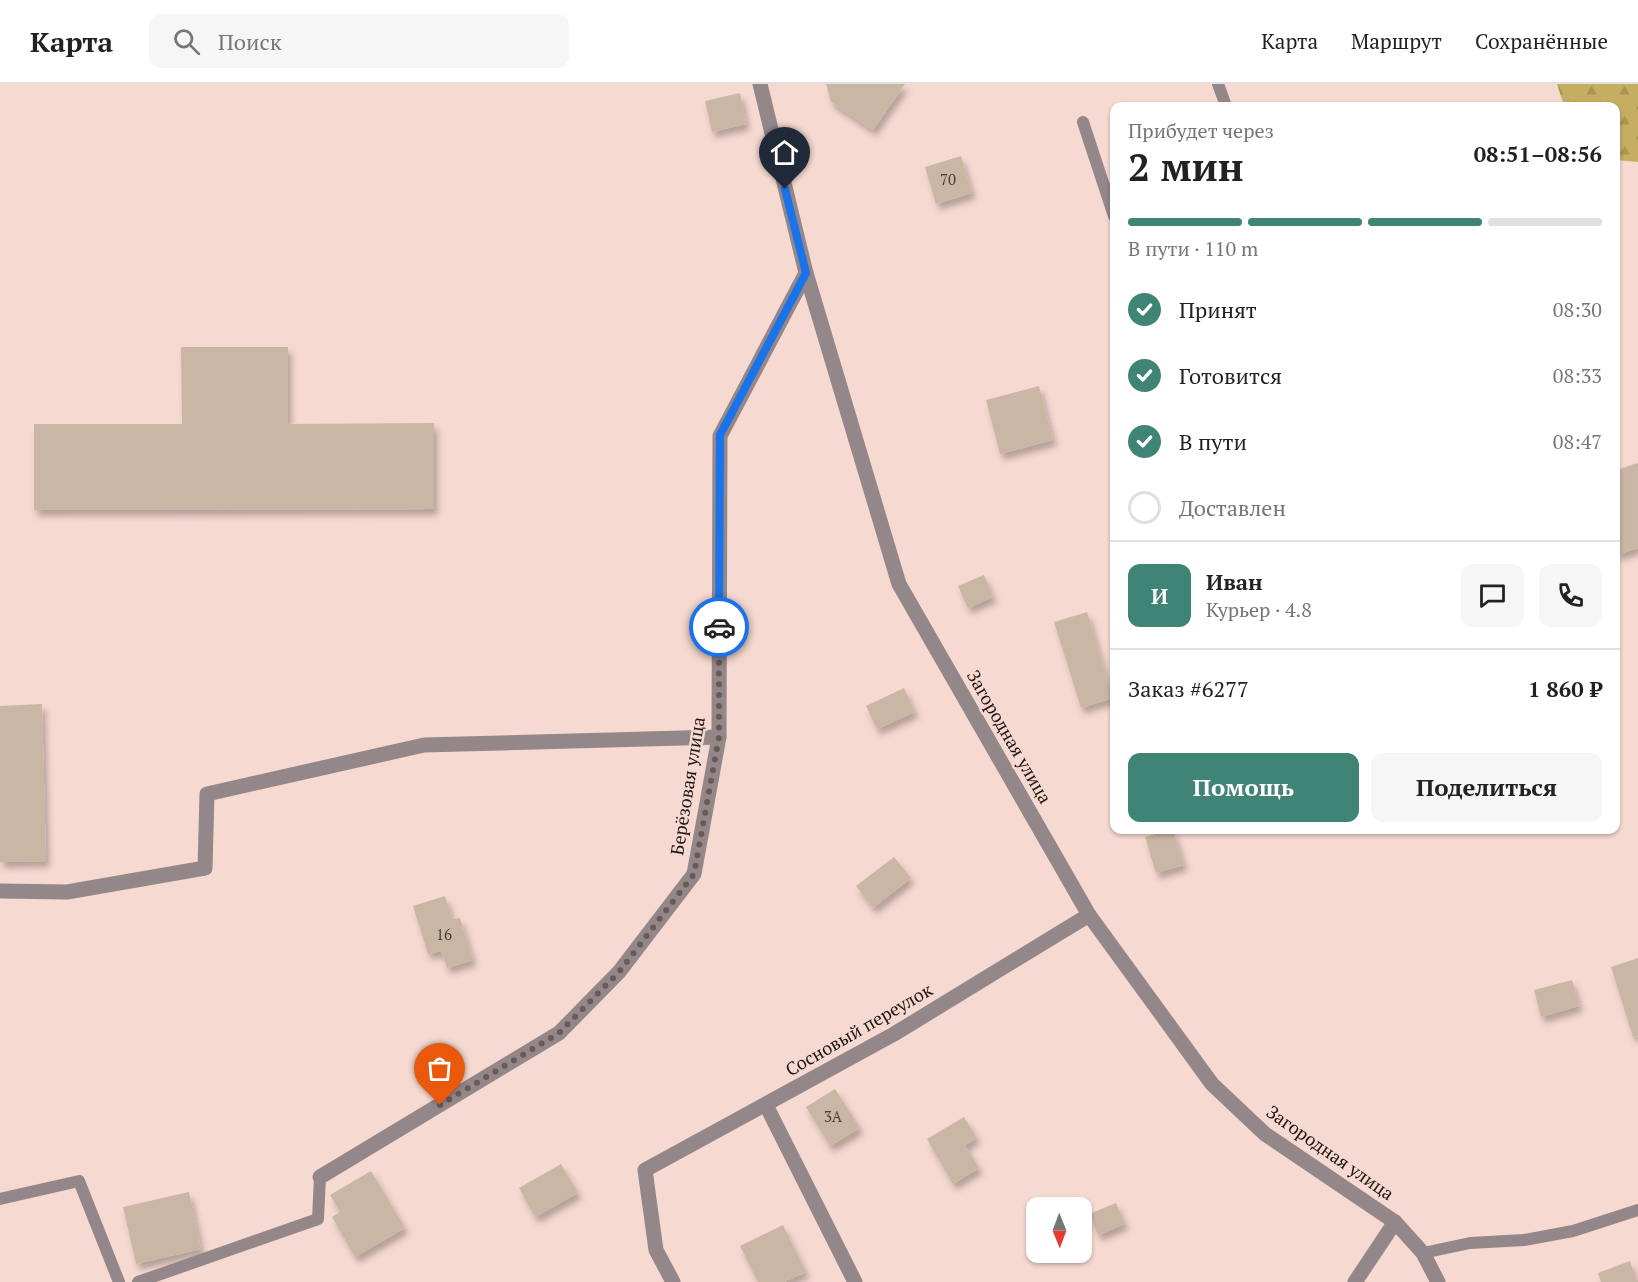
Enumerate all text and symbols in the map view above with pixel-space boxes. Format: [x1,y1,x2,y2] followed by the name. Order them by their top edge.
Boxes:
[149,14,569,68] search box
[30,23,113,60] text: Карта
[170,25,203,58] icon: search
[218,27,282,56] text: Поиск
[1261,27,1318,55] text: Карта
[1351,27,1442,55] text: Маршрут
[1475,27,1608,55] text: Сохранённые
[1128,117,1274,144] text: Прибудет через
[759,127,810,189] pin
[768,136,801,169] icon: home
[1474,139,1602,168] text: 08:51–08:56
[1128,140,1244,192] text: 2 мин
[940,169,956,189] house number: 70
[1128,235,1258,262] text: В пути · 110 m
[1128,293,1161,326] icon: check
[1179,295,1257,324] text: Принят
[1553,296,1602,323] text: 08:30
[1128,359,1161,392] icon: check
[1179,361,1282,390] text: Готовится
[1553,362,1602,389] text: 08:33
[1128,425,1161,458] icon: check
[1179,427,1247,456] text: В пути
[1553,428,1602,455] text: 08:47
[1179,493,1286,522] text: Доставлен
[1461,564,1524,627] button: chat
[1539,564,1602,627] button: phone
[1206,567,1263,596] text: Иван
[1151,581,1168,610] text: И
[1206,596,1312,623] text: Курьер · 4.8
[689,597,749,657] courier
[703,611,736,644] icon: car
[962,665,1058,808] street label: Загородная улица
[1128,674,1249,703] text: Заказ #6277
[1528,674,1602,703] text: 1 860 ₽
[664,715,710,857] street label: Берёзовая улица
[1128,753,1359,822] button: Помощь
[1371,753,1602,822] button: Поделиться
[436,924,452,944] house number: 16
[781,977,937,1081] street label: Сосновый переулок
[414,1043,465,1105] pin
[423,1052,456,1085] icon: bag
[1262,1099,1399,1205] street label: Загородная улица
[824,1106,843,1126] house number: 3А
[1026,1197,1092,1263] north arrow
[1026,1197,1092,1263] map controls

